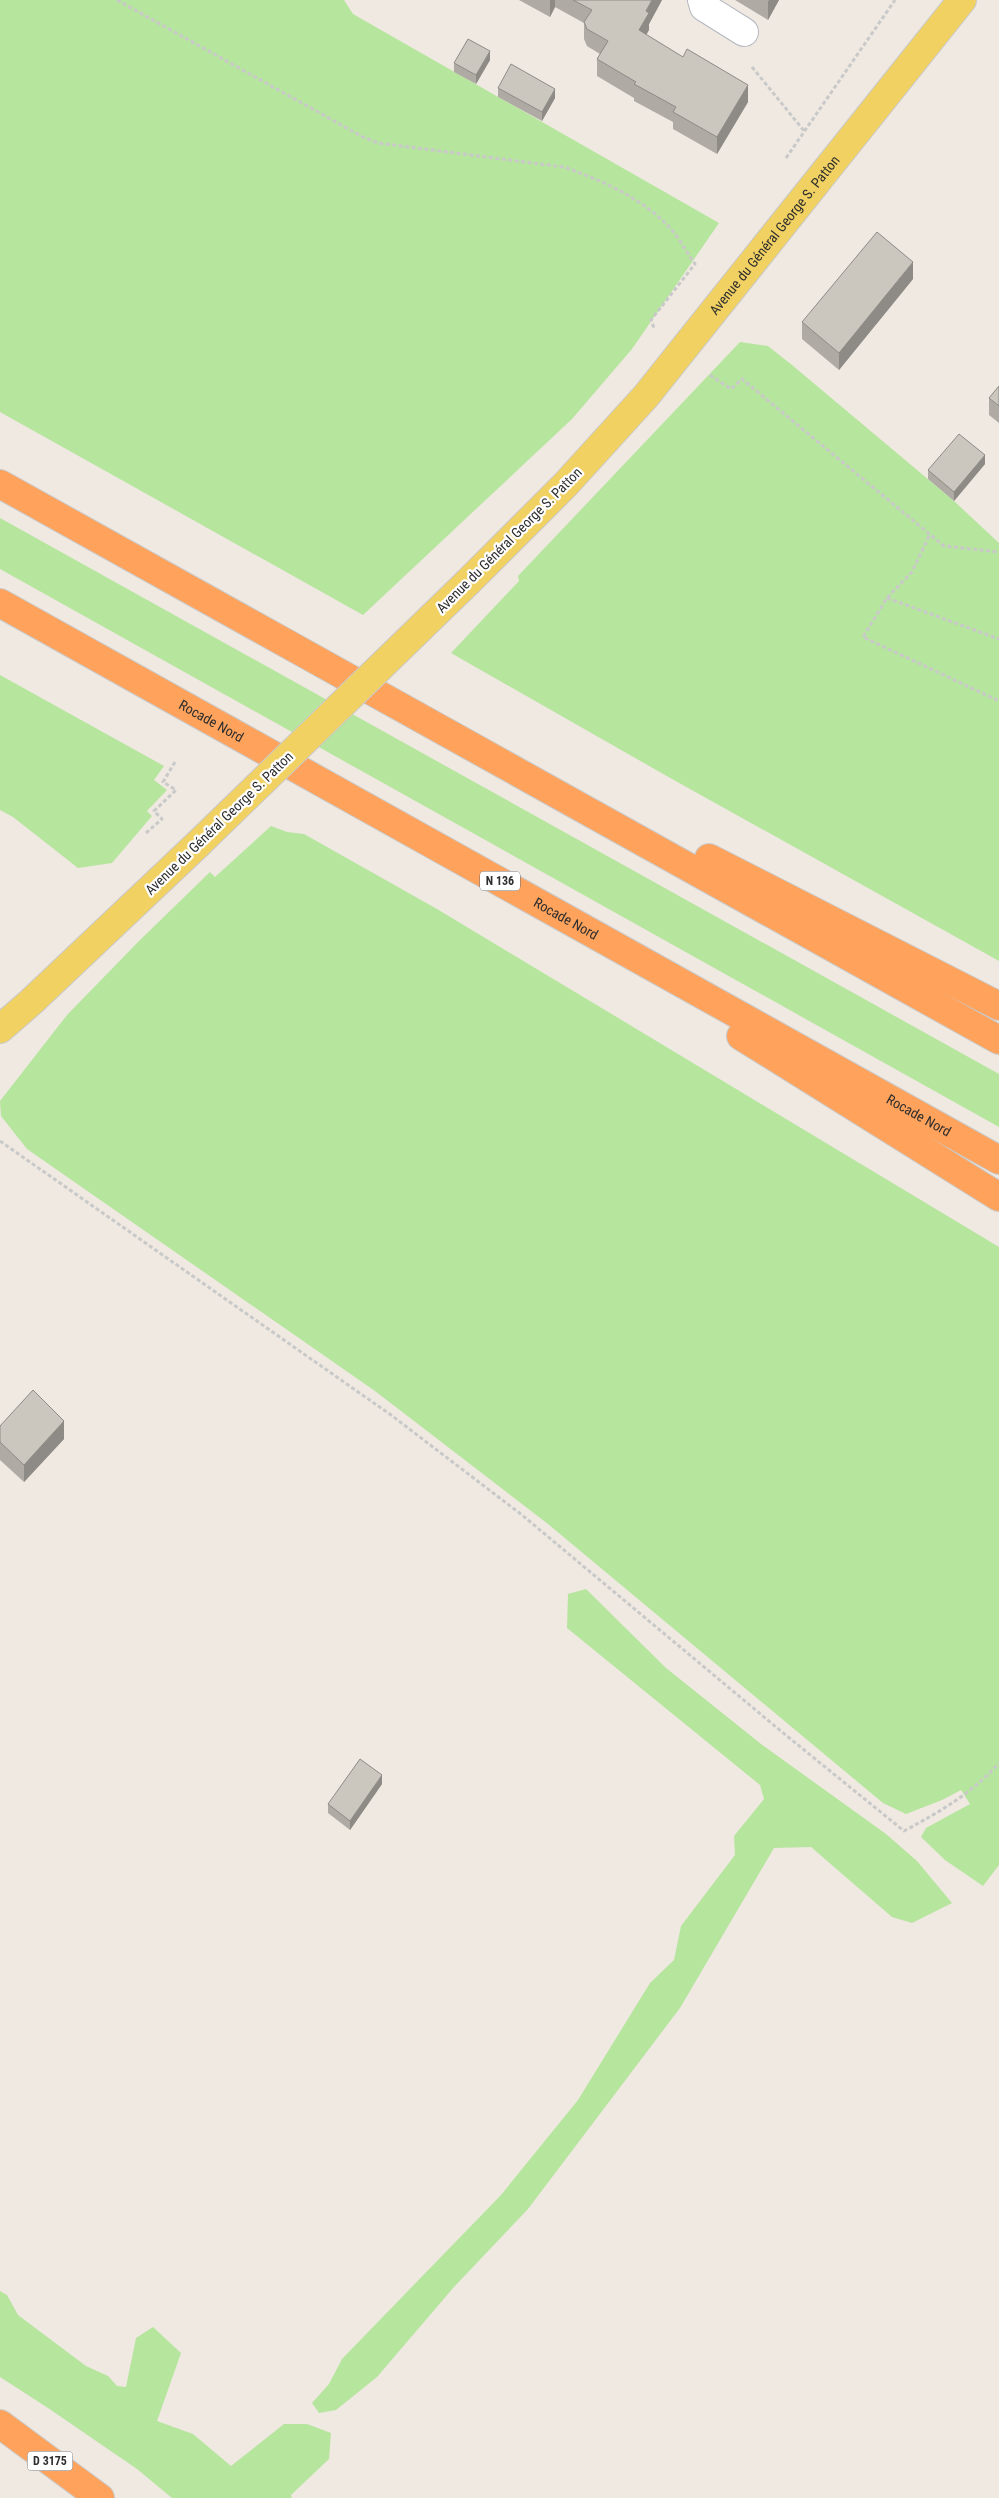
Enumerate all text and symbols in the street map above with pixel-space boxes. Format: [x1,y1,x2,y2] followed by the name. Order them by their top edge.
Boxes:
[706,152,843,318] street label: Avenue du Général George S. Patton
[433,464,585,616] street label: Avenue du Général George S. Patton
[176,697,246,745] street label: Rocade Nord
[142,748,296,898] street label: Avenue du Général George S. Patton
[480,871,520,890] road number: N 136
[531,894,601,943] street label: Rocade Nord
[884,1091,954,1140] street label: Rocade Nord
[28,2452,72,2470] road number: D 3175

